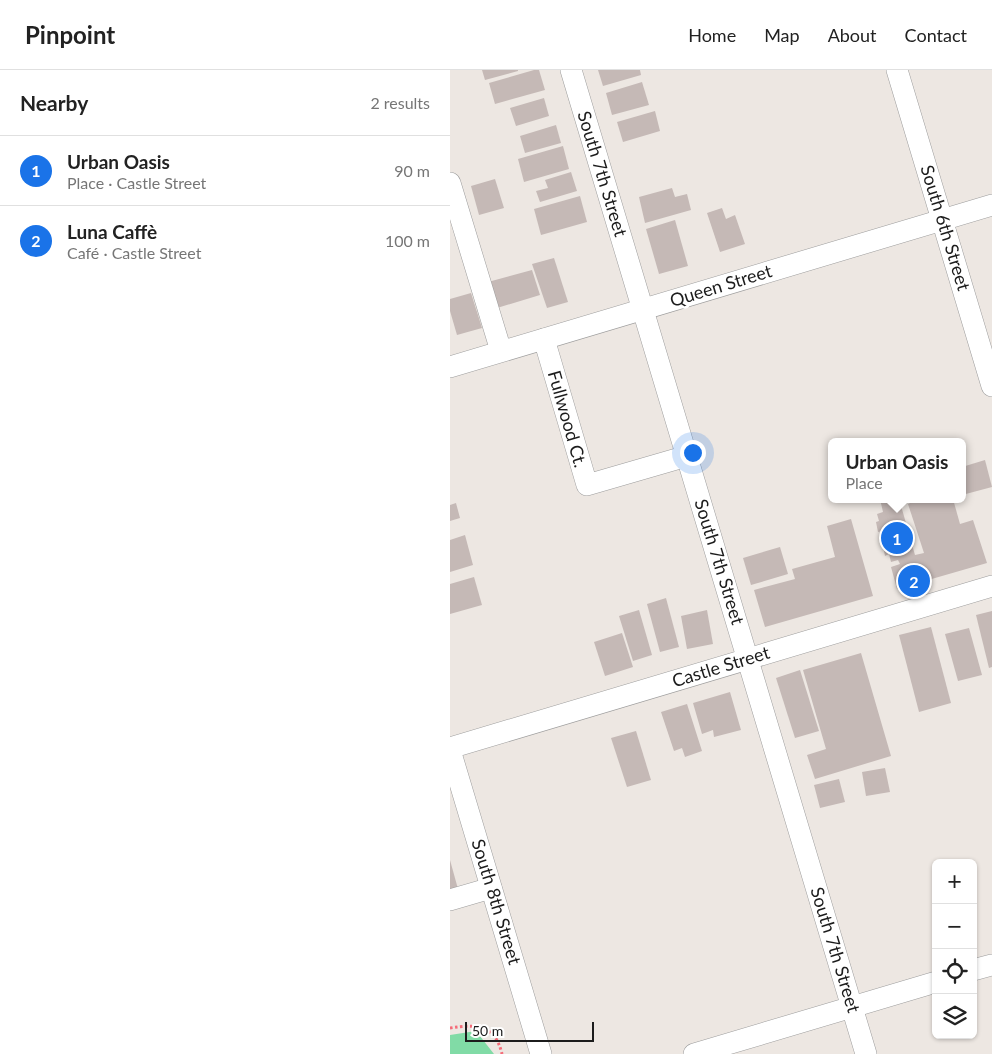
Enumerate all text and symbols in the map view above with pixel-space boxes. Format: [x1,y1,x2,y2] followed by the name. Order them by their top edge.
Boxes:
[25,20,115,49] text: Pinpoint
[688,24,736,46] text: Home
[764,24,800,46] text: Map
[828,24,877,46] text: About
[905,24,967,46] text: Contact
[20,90,88,115] text: Nearby
[370,93,430,112] text: 2 results
[573,108,633,240] street label: South 7th Street
[67,150,170,173] text: Urban Oasis
[31,161,41,180] text: 1
[394,161,430,180] text: 90 m
[916,162,976,294] street label: South 6th Street
[67,173,206,192] text: Place · Castle Street
[67,220,157,243] text: Luna Caffè
[31,231,41,250] text: 2
[385,231,430,250] text: 100 m
[67,243,201,262] text: Café · Castle Street
[667,259,775,311] street label: Queen Street
[544,368,592,470] street label: Fullwood Ct.
[828,438,966,503] popup
[680,440,706,466] your location
[846,450,948,473] text: Urban Oasis
[846,473,883,492] text: Place
[690,496,750,628] street label: South 7th Street
[881,519,913,557] pin: 1
[898,562,930,600] pin: 2
[669,641,773,691] street label: Castle Street
[467,836,527,968] street label: South 8th Street
[932,859,977,1039] map controls
[932,859,977,904] button: +
[806,884,866,1016] street label: South 7th Street
[932,904,977,949] button: −
[932,949,977,994] button: locate
[932,994,977,1039] button: layers
[465,1019,594,1042] scale bar
[472,1022,503,1039] text: 50 m

